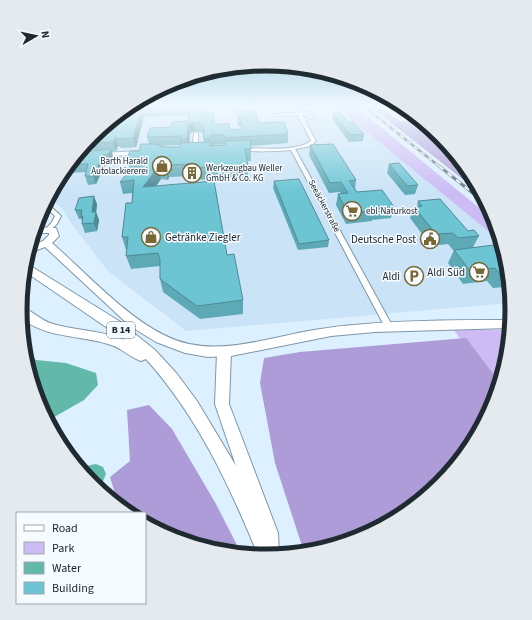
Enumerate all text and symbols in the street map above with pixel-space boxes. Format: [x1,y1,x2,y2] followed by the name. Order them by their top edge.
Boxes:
[16,16,56,56] north arrow
[37,30,53,39] text: N
[91,155,148,178] place label: Barth Harald Autolackiererei
[151,155,173,177] shop icon: Barth Harald Autolackiererei
[181,162,203,184] building icon: Werkzeugbau Weller GmbH & Co. KG
[206,162,283,185] place label: Werkzeugbau Weller GmbH & Co. KG
[305,177,344,235] street label: Seeäckerstraße
[341,200,363,222] supermarket icon: ebl-Naturkost
[366,205,418,218] place label: ebl-Naturkost
[140,226,162,248] shop icon: Getränke Ziegler
[419,228,441,250] public building icon: Deutsche Post
[165,230,241,245] place label: Getränke Ziegler
[351,232,416,247] place label: Deutsche Post
[468,261,490,283] supermarket icon: Aldi Süd
[403,265,425,287] parking icon: Aldi
[427,265,465,280] place label: Aldi Süd
[382,269,400,284] place label: Aldi
[107,322,135,338] road number: B 14
[16,512,146,604] legend
[52,520,78,537] text: Road
[52,540,74,557] text: Park
[52,560,82,577] text: Water
[52,580,94,597] text: Building

